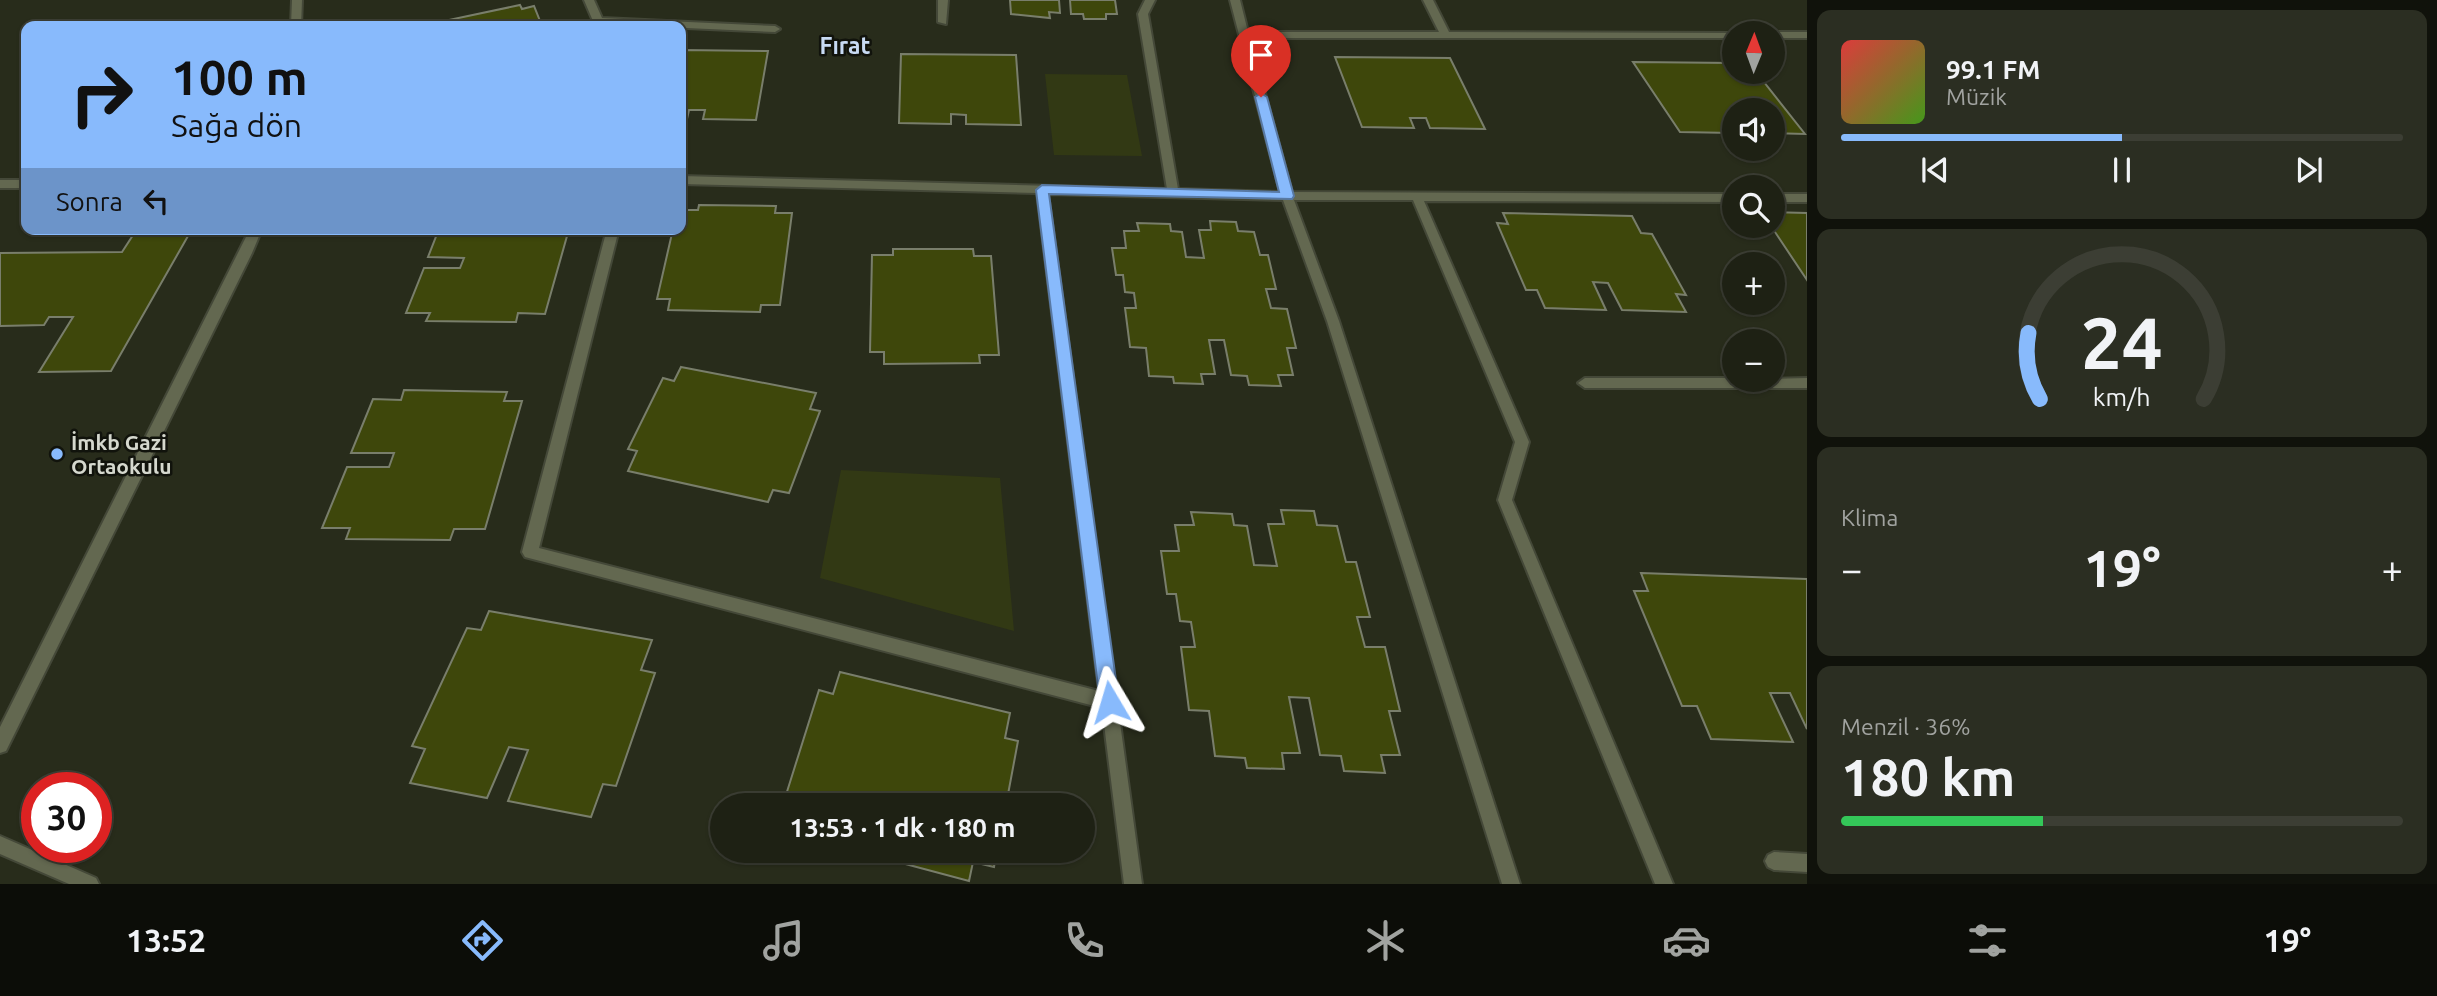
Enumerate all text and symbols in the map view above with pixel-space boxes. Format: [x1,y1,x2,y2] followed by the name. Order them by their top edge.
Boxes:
[1722,21,1785,84] north arrow
[1722,21,1785,392] map controls
[1231,25,1291,97] pin
[820,33,871,58] district label: Fırat
[1242,36,1280,74] icon: arrive
[56,49,147,140] icon: right
[171,49,308,104] text: 100 m
[1946,55,2040,84] text: 99.1 FM
[1946,84,2007,109] text: Müzik
[1722,98,1785,161] button: sound
[171,107,302,143] text: Sağa dön
[1916,151,1954,189] icon: previous
[2103,151,2141,189] icon: pause
[2290,151,2328,189] icon: next
[1722,175,1785,238] button: search
[137,182,175,220] icon: left
[56,187,123,216] text: Sonra
[1722,252,1785,315] button: +
[2081,301,2163,383] text: 24
[1722,329,1785,392] button: −
[2093,383,2151,411] text: km/h
[71,430,171,478] place label: İmkb Gazi Ortaokulu
[49,446,65,462] marker: İmkb Gazi Ortaokulu
[1841,505,1898,530] text: Klima
[2083,539,2161,597] text: 19°
[1841,548,1862,590] text: −
[2382,548,2403,590] text: +
[1073,665,1147,739] position arrow
[1841,714,1971,739] text: Menzil · 36%
[1841,748,2015,806] text: 180 km
[21,772,112,863] speed limit sign: 30
[789,813,1016,842] text: 13:53 · 1 dk · 180 m
[458,916,507,965] icon: directions
[759,916,808,965] icon: music
[1060,916,1109,965] icon: phone
[1361,916,1410,965] icon: climate
[1662,916,1711,965] icon: car
[1963,916,2012,965] icon: filters
[126,922,206,958] text: 13:52
[2264,922,2311,958] text: 19°

